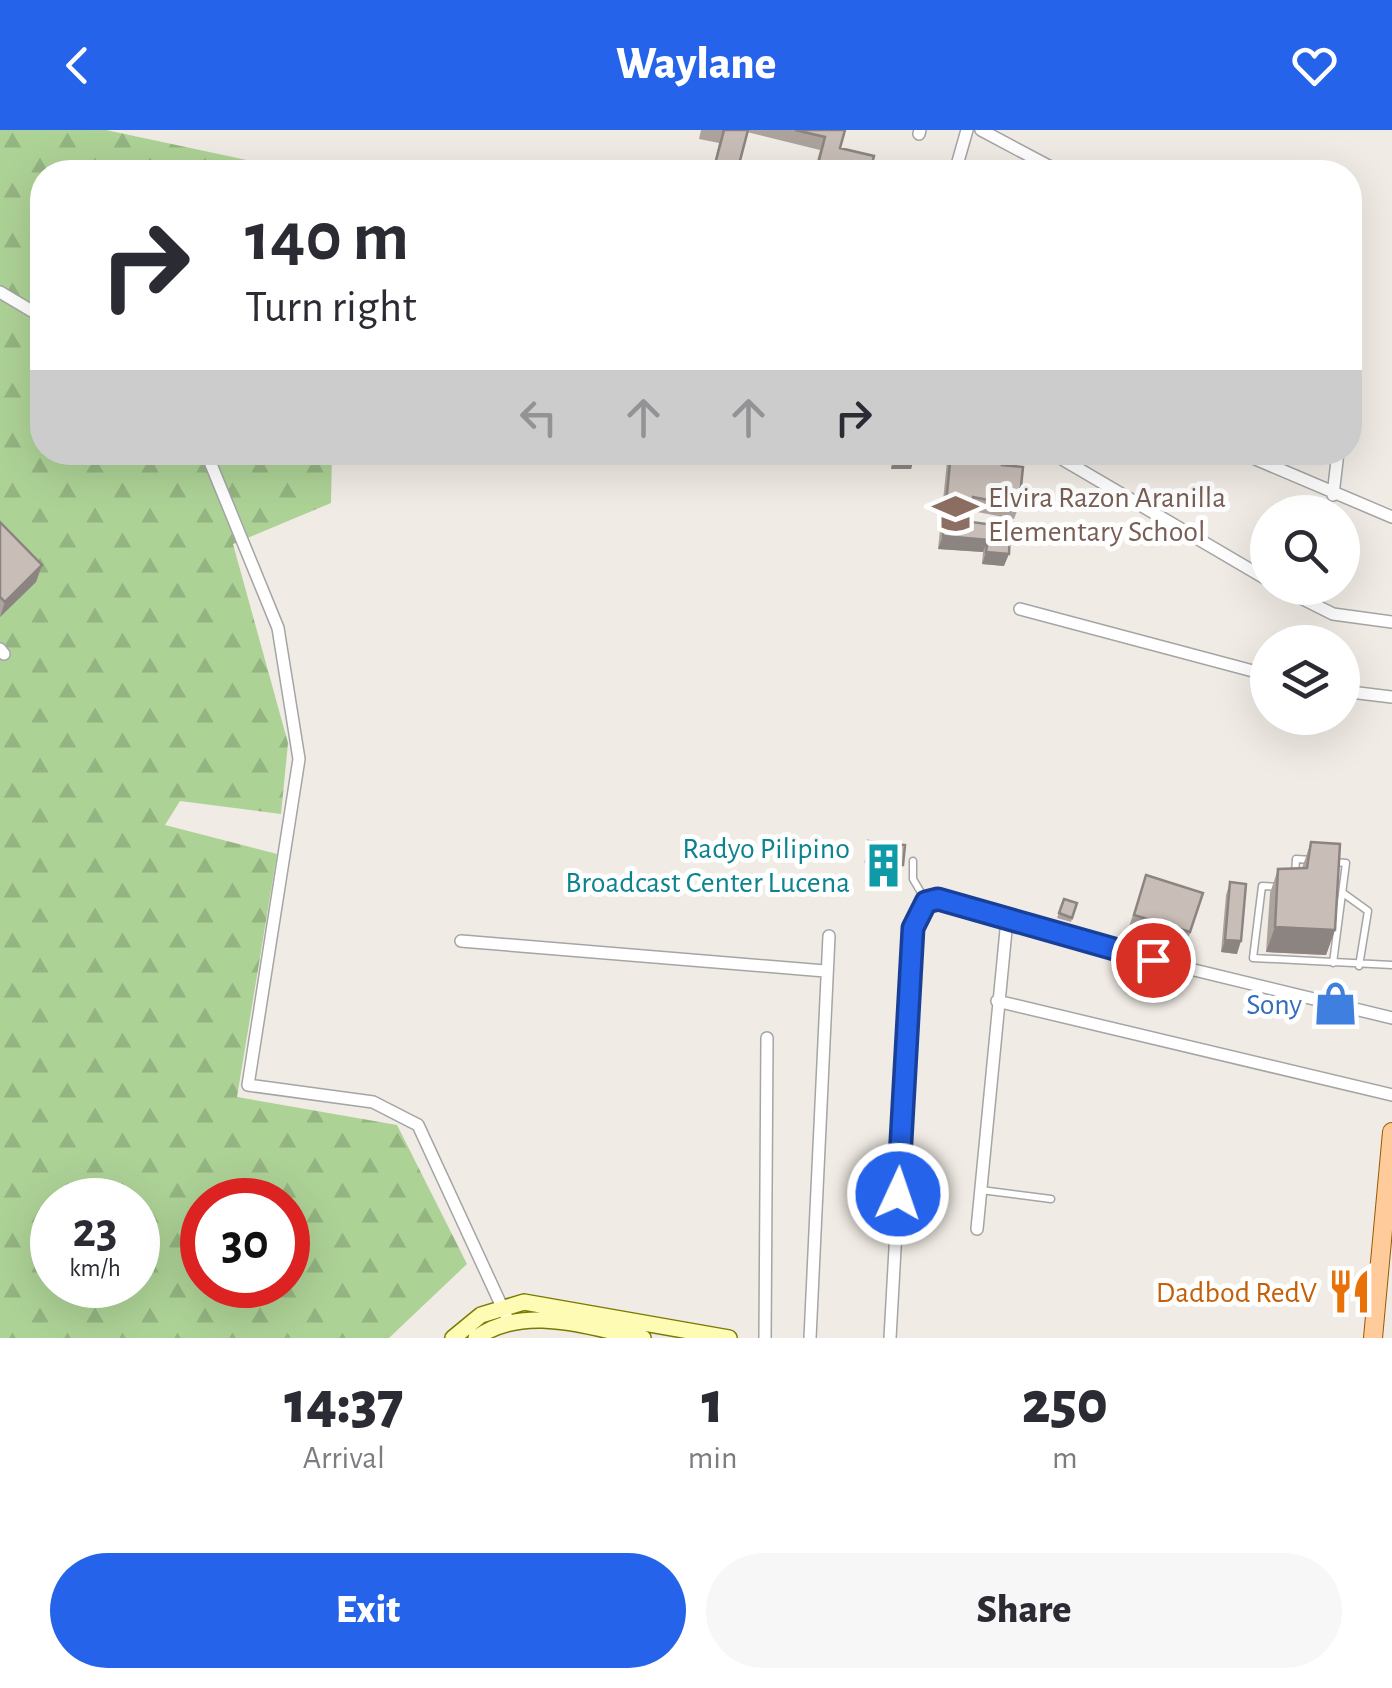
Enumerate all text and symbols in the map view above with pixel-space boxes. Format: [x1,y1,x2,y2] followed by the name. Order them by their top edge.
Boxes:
[50,38,105,93] icon: back
[1287,38,1342,93] icon: heart
[616,42,776,87] text: Waylane
[80,200,210,330] icon: right
[245,203,409,273] text: 140 m
[245,285,417,330] text: Turn right
[511,390,566,445] icon: left
[616,390,671,445] icon: ahead
[721,390,776,445] icon: ahead
[826,390,881,445] icon: right
[988,483,1226,547] place label: Elvira Razon Aranilla Elementary School
[931,490,979,538] school or university icon: Elvira Razon Aranilla Elementary School
[1250,495,1360,735] map controls
[1250,495,1360,605] button: search
[1250,625,1360,735] button: layers
[565,834,850,898] place label: Radyo Pilipino Broadcast Center Lucena
[859,841,907,889] building icon: Radyo Pilipino Broadcast Center Lucena
[1111,918,1196,1003] pin
[1126,933,1181,988] icon: arrive
[1311,980,1359,1028] shop icon: Sony
[1246,990,1302,1020] place label: Sony
[846,1142,950,1246] position arrow
[180,1178,310,1308] speed limit sign: 30
[72,1206,118,1256] text: 23
[69,1256,121,1281] text: km/h
[1326,1268,1374,1316] restaurant icon: Dadbod RedV
[1156,1278,1317,1308] place label: Dadbod RedV
[284,1374,404,1434] text: 14:37
[702,1374,724,1434] text: 1
[1022,1374,1108,1434] text: 250
[303,1442,385,1474] text: Arrival
[688,1442,738,1474] text: min
[1052,1442,1078,1474] text: m
[50,1553,686,1668] button: Exit
[706,1553,1342,1668] button: Share

